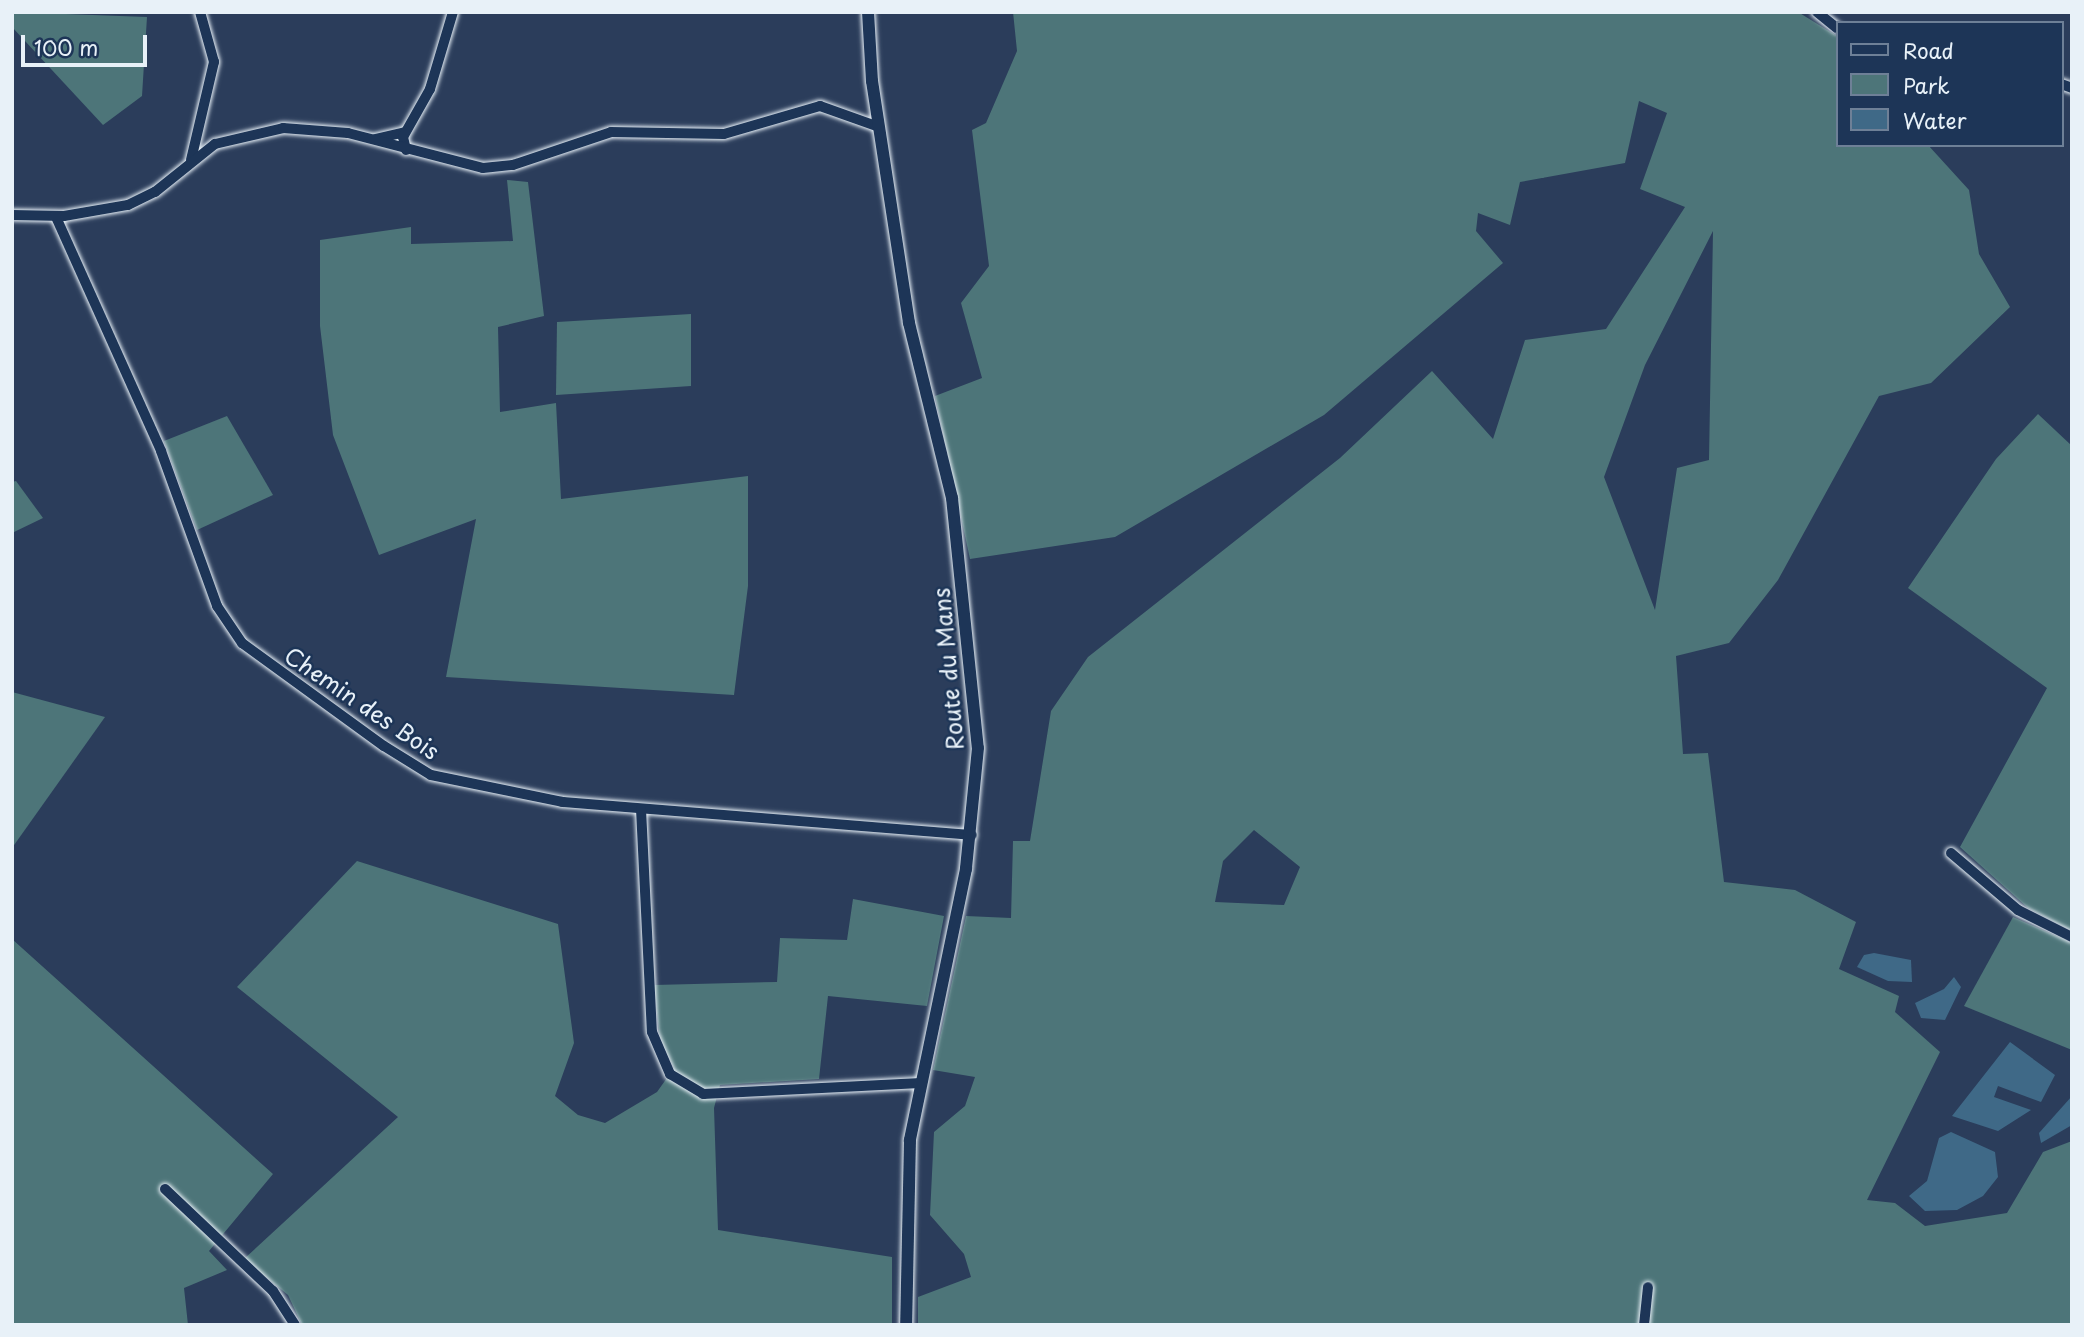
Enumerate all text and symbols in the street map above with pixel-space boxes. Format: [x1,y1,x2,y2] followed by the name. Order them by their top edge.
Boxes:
[24,21,150,65] scale bar
[1836,21,2063,147] legend
[34,31,98,63] text: 100 m
[1903,34,1954,66] text: Road
[1903,69,1950,101] text: Park
[1903,104,1966,136] text: Water
[927,586,969,752] street label: Route du Mans
[279,641,445,765] street label: Chemin des Bois

